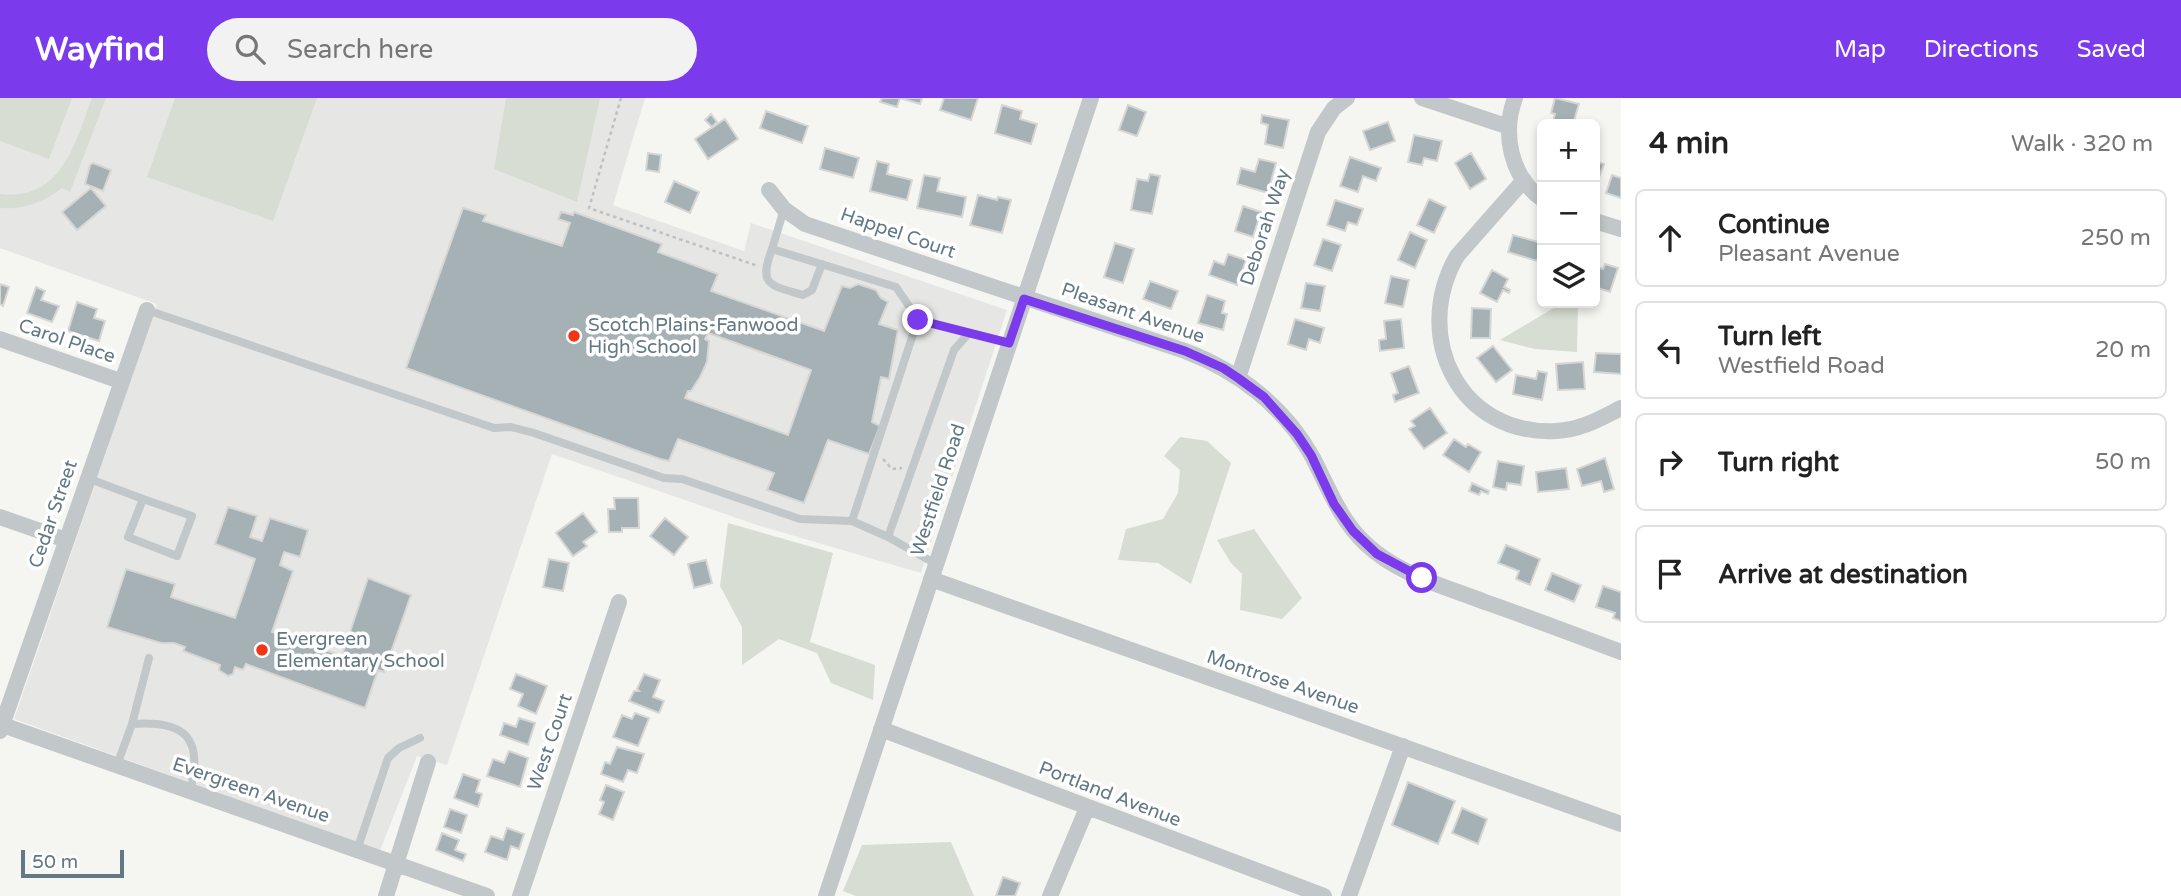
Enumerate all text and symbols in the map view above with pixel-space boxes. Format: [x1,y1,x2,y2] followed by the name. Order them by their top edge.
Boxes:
[207,18,697,81] search box
[35,30,165,69] text: Wayfind
[231,30,269,68] icon: search
[287,34,433,65] text: Search here
[1834,35,1886,64] text: Map
[1924,35,2039,64] text: Directions
[2077,35,2146,64] text: Saved
[1537,119,1600,308] map controls
[1537,119,1600,182] button: +
[1649,125,1729,162] text: 4 min
[2011,130,2153,158] text: Walk · 320 m
[1236,166,1294,288] street label: Deborah Way
[1537,182,1600,245] button: −
[838,203,958,263] street label: Happel Court
[1718,209,1830,240] text: Continue
[1651,219,1689,257] icon: ahead
[2081,224,2151,252] text: 250 m
[1718,240,1900,268] text: Pleasant Avenue
[1537,245,1600,308] button: layers
[1058,278,1208,348] street label: Pleasant Avenue
[902,304,933,335] route end
[16,314,118,368] street label: Carol Place
[588,314,798,358] place label: Scotch Plains-Fanwood High School
[1718,321,1821,352] text: Turn left
[566,328,582,344] marker: Scotch Plains-Fanwood High School
[1651,331,1689,369] icon: left
[2095,336,2151,364] text: 20 m
[1718,352,1885,380] text: Westfield Road
[906,421,970,559] street label: Westfield Road
[1651,443,1689,481] icon: right
[1718,447,1839,478] text: Turn right
[2095,448,2151,476] text: 50 m
[24,457,82,571] street label: Cedar Street
[1651,555,1689,593] icon: arrive
[1718,559,1968,590] text: Arrive at destination
[1406,562,1437,593] route start
[276,628,445,672] place label: Evergreen Elementary School
[254,642,270,658] marker: Evergreen Elementary School
[1204,646,1362,718] street label: Montrose Avenue
[523,691,577,793] street label: West Court
[170,753,332,827] street label: Evergreen Avenue
[1036,757,1184,831] street label: Portland Avenue
[21,847,124,879] scale bar
[32,851,78,873] text: 50 m

